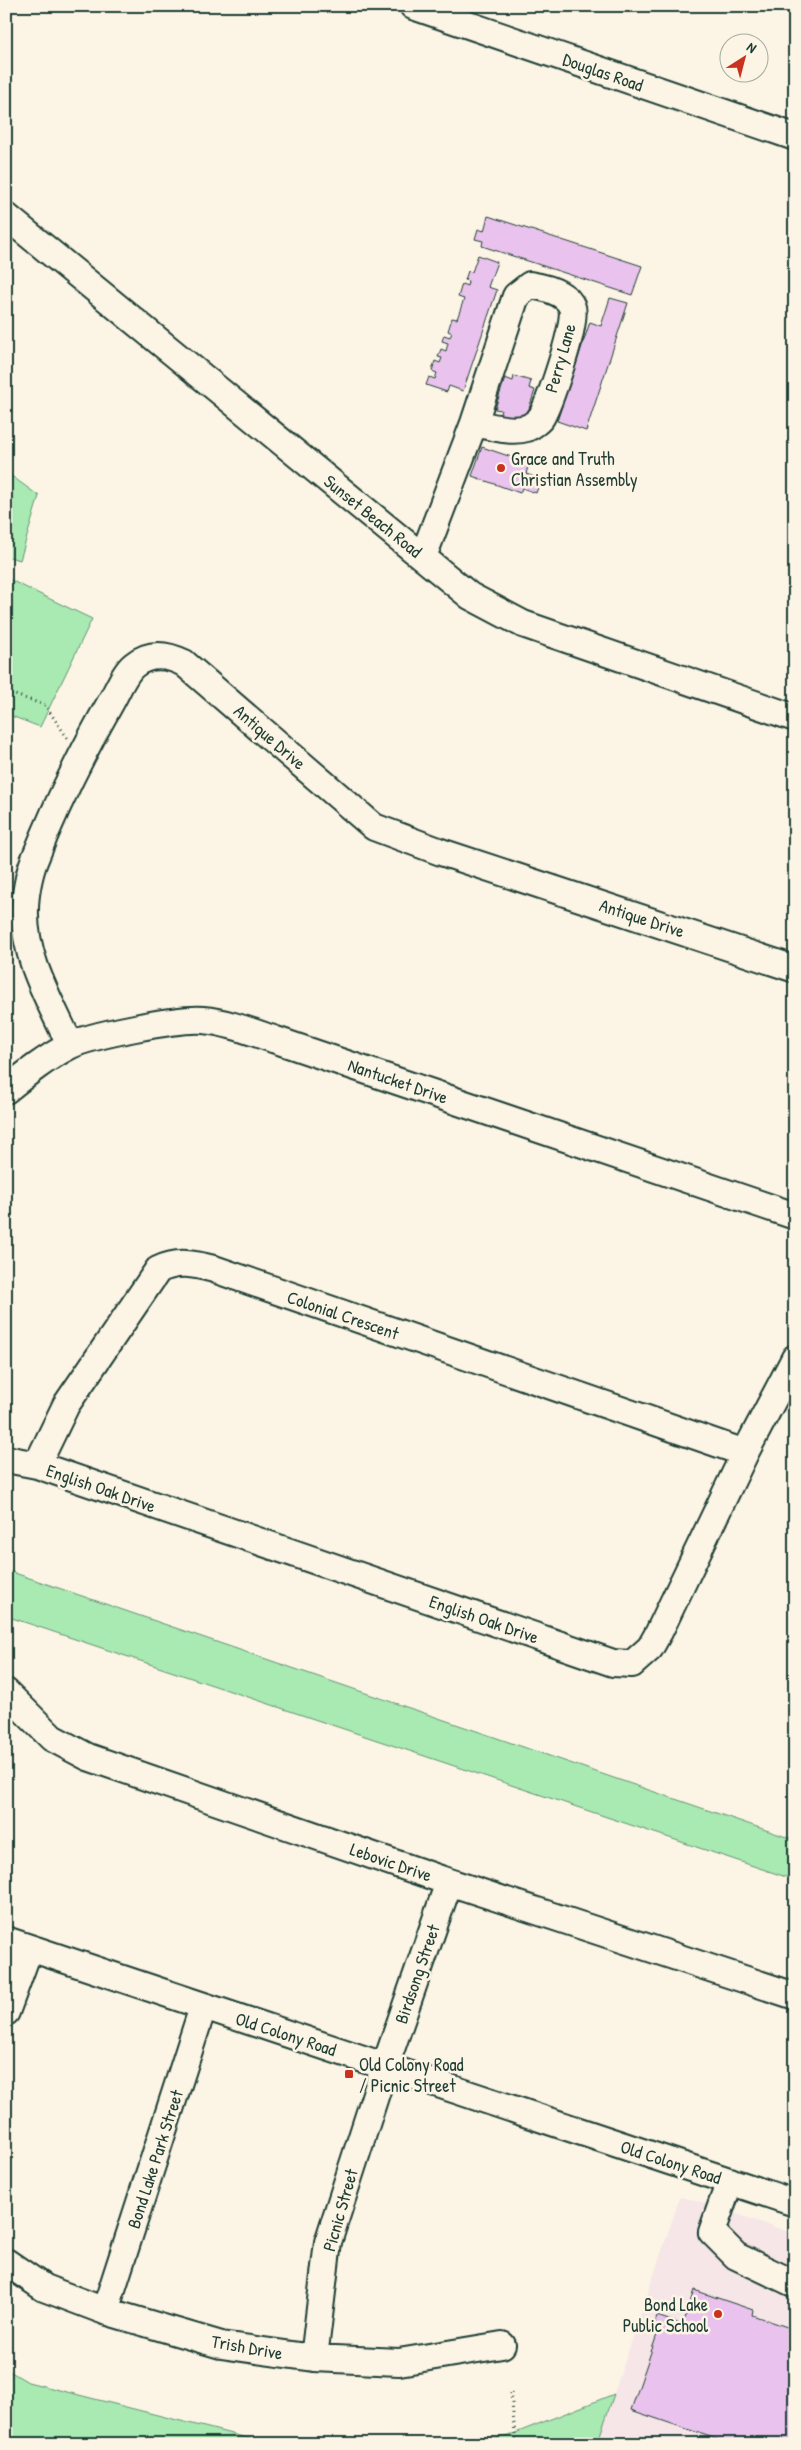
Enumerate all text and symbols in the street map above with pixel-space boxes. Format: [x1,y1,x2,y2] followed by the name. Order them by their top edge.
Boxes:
[718,32,768,82] north arrow
[743,37,761,57] text: N
[559,47,647,97] street label: Douglas Road
[538,321,582,395] street label: Perry Lane
[511,446,638,492] place label: Grace and Truth Christian Assembly
[495,462,507,474] marker: Grace and Truth Christian Assembly
[319,469,427,563] street label: Sunset Beach Road
[229,699,311,775] street label: Antique Drive
[596,893,688,943] street label: Antique Drive
[345,1052,451,1110] street label: Nantucket Drive
[284,1284,403,1346] street label: Colonial Crescent
[43,1458,159,1518] street label: English Oak Drive
[426,1589,542,1649] street label: English Oak Drive
[347,1836,435,1888] street label: Lebovic Drive
[388,1920,446,2027] street label: Birdsong Street
[232,2006,340,2062] street label: Old Colony Road
[359,2052,464,2098] place label: Old Colony Road / Picnic Street
[343,2068,355,2080] marker: Old Colony Road / Picnic Street
[121,2086,189,2232] street label: Bond Lake Park Street
[617,2134,725,2190] street label: Old Colony Road
[316,2165,364,2254] street label: Picnic Street
[623,2292,708,2338] place label: Bond Lake Public School
[712,2308,724,2320] marker: Bond Lake Public School
[209,2328,285,2366] street label: Trish Drive

